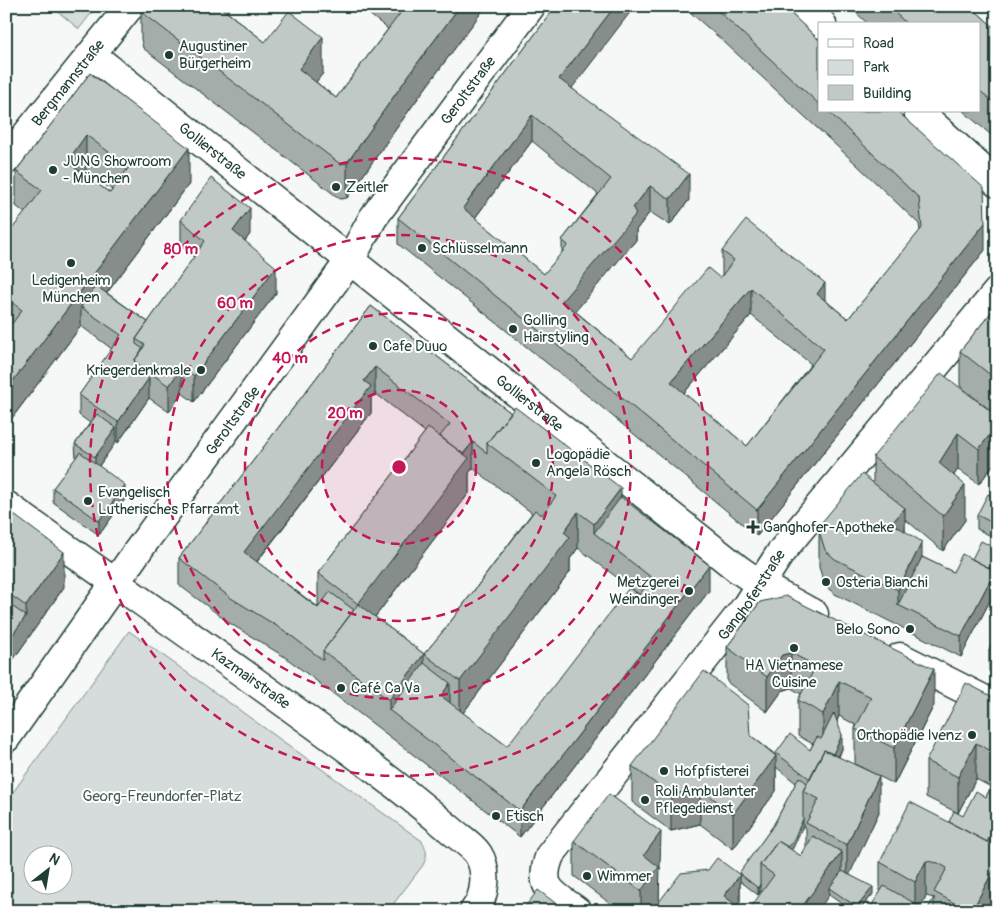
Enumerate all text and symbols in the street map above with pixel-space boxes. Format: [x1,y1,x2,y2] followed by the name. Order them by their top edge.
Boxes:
[818,22,980,112] legend
[863,34,894,53] text: Road
[28,35,110,130] street label: Bergmannstraße
[179,37,251,73] place label: Augustiner Bürgerheim
[163,49,175,61] marker: Augustiner Bürgerheim
[437,52,501,129] street label: Geroltstraße
[863,58,890,77] text: Park
[863,84,911,103] text: Building
[174,119,250,184] street label: Gollierstraße
[63,152,171,188] place label: JUNG Showroom - München
[47,164,59,176] marker: JUNG Showroom - München
[346,178,389,197] place label: Zeitler
[330,181,342,193] marker: Zeitler
[432,239,528,258] place label: Schlüsselmann
[164,240,198,259] text: 80 m
[416,242,428,254] marker: Schlüsselmann
[65,257,77,269] marker: Ledigenheim München
[31,271,111,307] place label: Ledigenheim München
[217,294,253,313] text: 60 m
[523,311,589,347] place label: Golling Hairstyling
[507,323,519,335] marker: Golling Hairstyling
[383,337,447,356] place label: Cafe Duuo
[367,340,379,352] marker: Cafe Duuo
[272,349,308,368] text: 40 m
[86,361,192,380] place label: Kriegerdenkmale
[195,364,207,376] marker: Kriegerdenkmale
[491,371,567,437] street label: Gollierstraße
[202,382,265,459] street label: Geroltstraße
[327,404,363,423] text: 20 m
[546,445,631,481] place label: Logopädie Angela Rösch
[530,457,542,469] marker: Logopädie Angela Rösch
[390,458,408,476] centre of rings
[98,483,240,519] place label: Evangelisch Lutherisches Pfarramt
[82,495,94,507] marker: Evangelisch Lutherisches Pfarramt
[763,518,895,537] place label: Ganghofer-Apotheke
[747,521,759,533] marker: Ganghofer-Apotheke
[714,546,790,645] street label: Ganghoferstraße
[609,573,680,609] place label: Metzgerei Weindinger
[836,573,928,592] place label: Osteria Bianchi
[820,576,832,588] marker: Osteria Bianchi
[683,585,695,597] marker: Metzgerei Weindinger
[836,620,900,639] place label: Belo Sono
[904,623,916,635] marker: Belo Sono
[788,642,800,654] marker: HA Vietnamese Cuisine
[207,644,294,714] street label: Kazmairstraße
[745,656,844,692] place label: HA Vietnamese Cuisine
[351,679,420,698] place label: Café Ca Va
[335,682,347,694] marker: Café Ca Va
[857,726,962,745] place label: Orthopädie Ivenz
[966,729,978,741] marker: Orthopädie Ivenz
[674,762,749,781] place label: Hofpfisterei
[658,765,670,777] marker: Hofpfisterei
[655,782,757,818] place label: Roli Ambulanter Pflegedienst
[83,787,242,806] park label: Georg-Freundorfer-Platz
[639,794,651,806] marker: Roli Ambulanter Pflegedienst
[506,807,544,826] place label: Etisch
[490,810,502,822] marker: Etisch
[22,844,72,894] north arrow
[46,850,63,869] text: N
[597,867,652,886] place label: Wimmer
[581,870,593,882] marker: Wimmer

